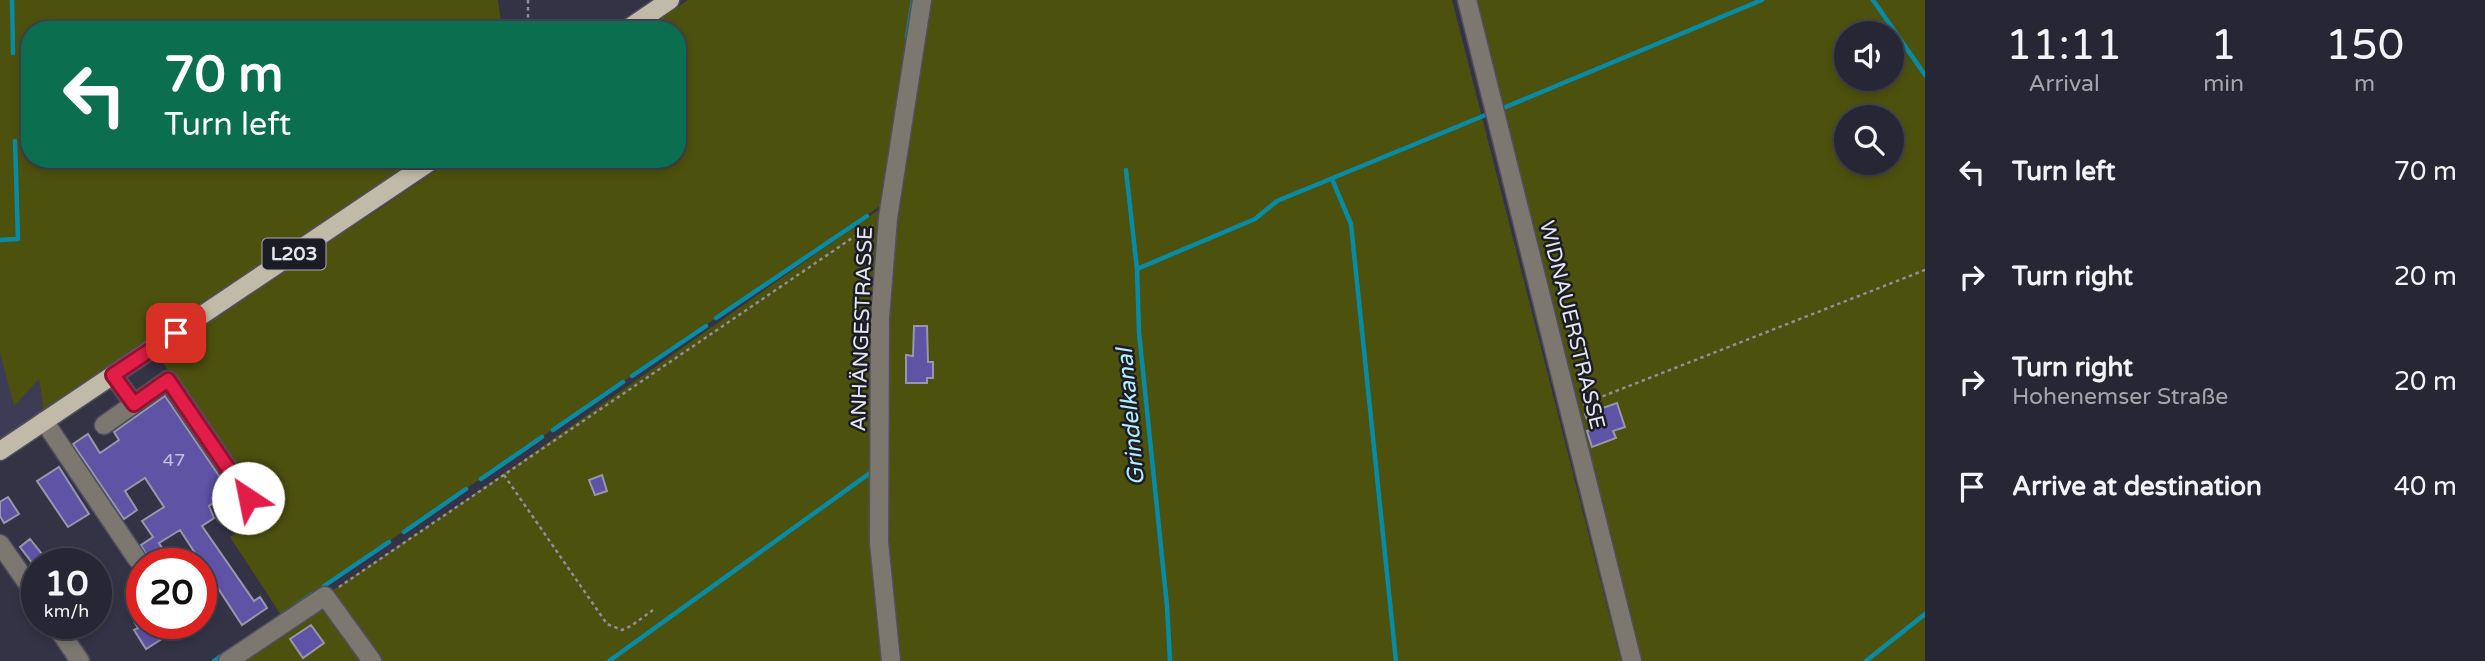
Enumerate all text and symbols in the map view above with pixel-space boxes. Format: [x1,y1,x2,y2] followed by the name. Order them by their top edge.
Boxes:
[2006,20,2122,71] text: 11:11
[2210,20,2237,71] text: 1
[2325,20,2404,71] text: 150
[1834,21,1904,175] map controls
[1834,21,1904,91] button: sound
[164,46,283,105] text: 70 m
[49,49,140,140] icon: left
[2029,70,2100,98] text: Arrival
[2203,70,2244,98] text: min
[2354,70,2375,98] text: m
[1834,105,1904,175] button: search
[164,106,291,144] text: Turn left
[1953,153,1991,191] icon: left
[2012,156,2115,187] text: Turn left
[2394,156,2457,187] text: 70 m
[1534,218,1610,432] street label: WIDNAUERSTRASSE
[846,226,878,432] street label: ANHÄNGESTRASSE
[262,238,326,270] road number: L203
[1953,258,1991,296] icon: right
[2012,261,2133,292] text: Turn right
[2394,261,2457,292] text: 20 m
[146,303,206,363] pin
[157,314,195,352] icon: arrive
[1111,345,1151,487] water label: Grindelkanal
[2012,352,2133,383] text: Turn right
[1953,363,1991,401] icon: right
[2394,366,2457,397] text: 20 m
[2012,383,2228,411] text: Hohenemser Straße
[163,449,185,471] house number: 47
[211,461,285,535] position arrow
[1953,468,1991,506] icon: arrive
[2012,471,2262,502] text: Arrive at destination
[2394,471,2457,502] text: 40 m
[126,548,217,639] speed limit sign: 20
[45,563,88,605] text: 10
[44,600,89,622] text: km/h

